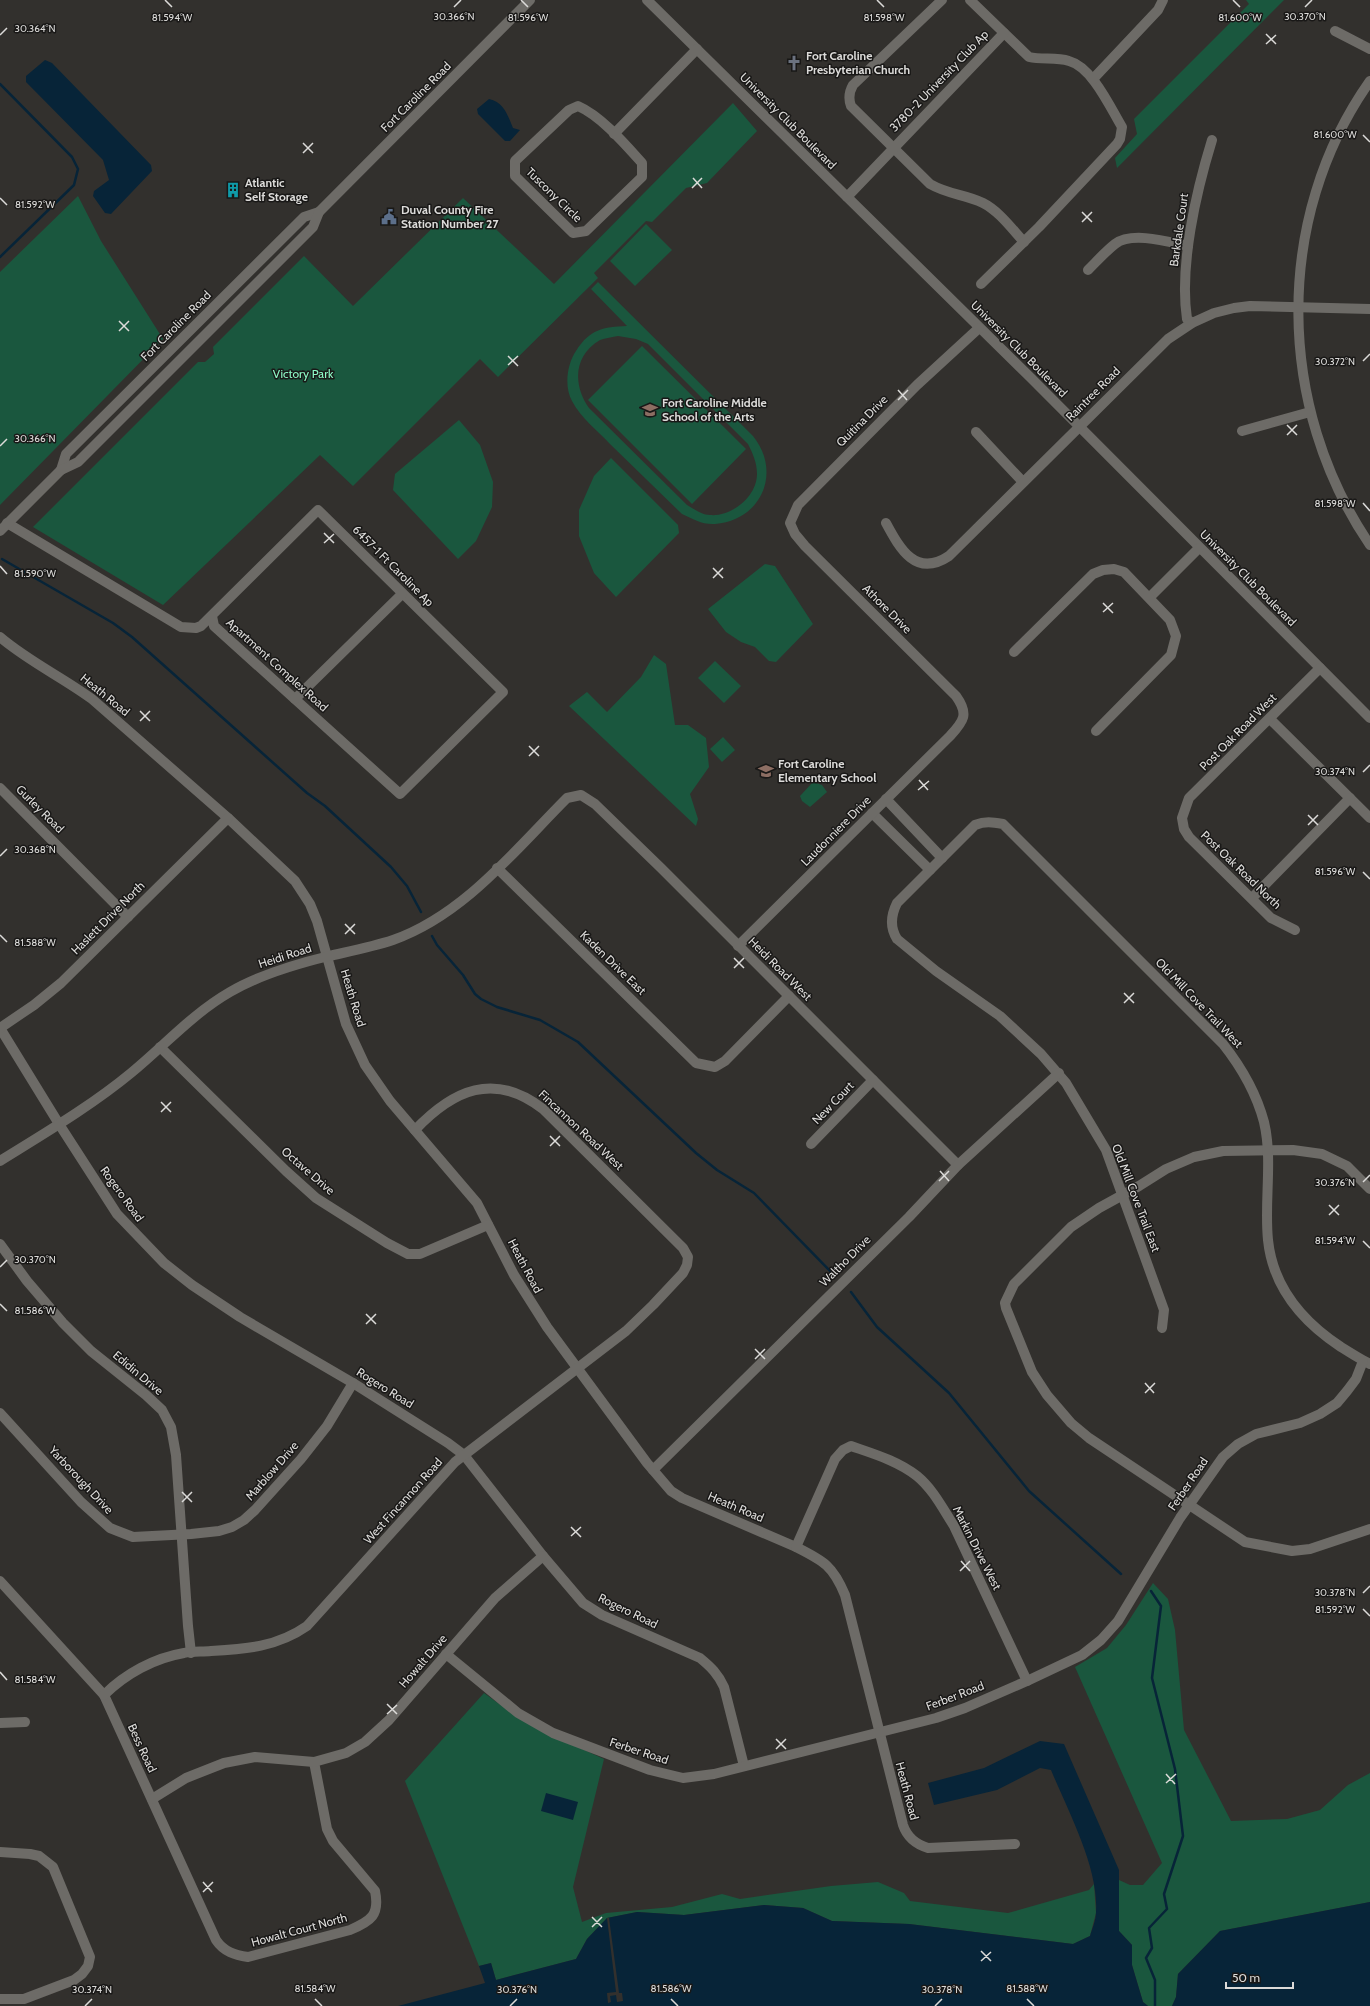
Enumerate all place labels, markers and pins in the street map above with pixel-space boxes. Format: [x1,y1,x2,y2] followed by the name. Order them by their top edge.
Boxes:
[806,48,910,77] place label: Fort Caroline Presbyterian Church
[785,54,803,72] church icon: Fort Caroline Presbyterian Church
[245,175,308,204] place label: Atlantic Self Storage
[224,181,242,199] building icon: Atlantic Self Storage
[401,202,499,231] place label: Duval County Fire Station Number 27
[380,208,398,226] public building icon: Duval County Fire Station Number 27
[662,395,767,424] place label: Fort Caroline Middle School of the Arts
[641,401,659,419] school or university icon: Fort Caroline Middle School of the Arts
[778,756,876,785] place label: Fort Caroline Elementary School
[757,762,775,780] school or university icon: Fort Caroline Elementary School

